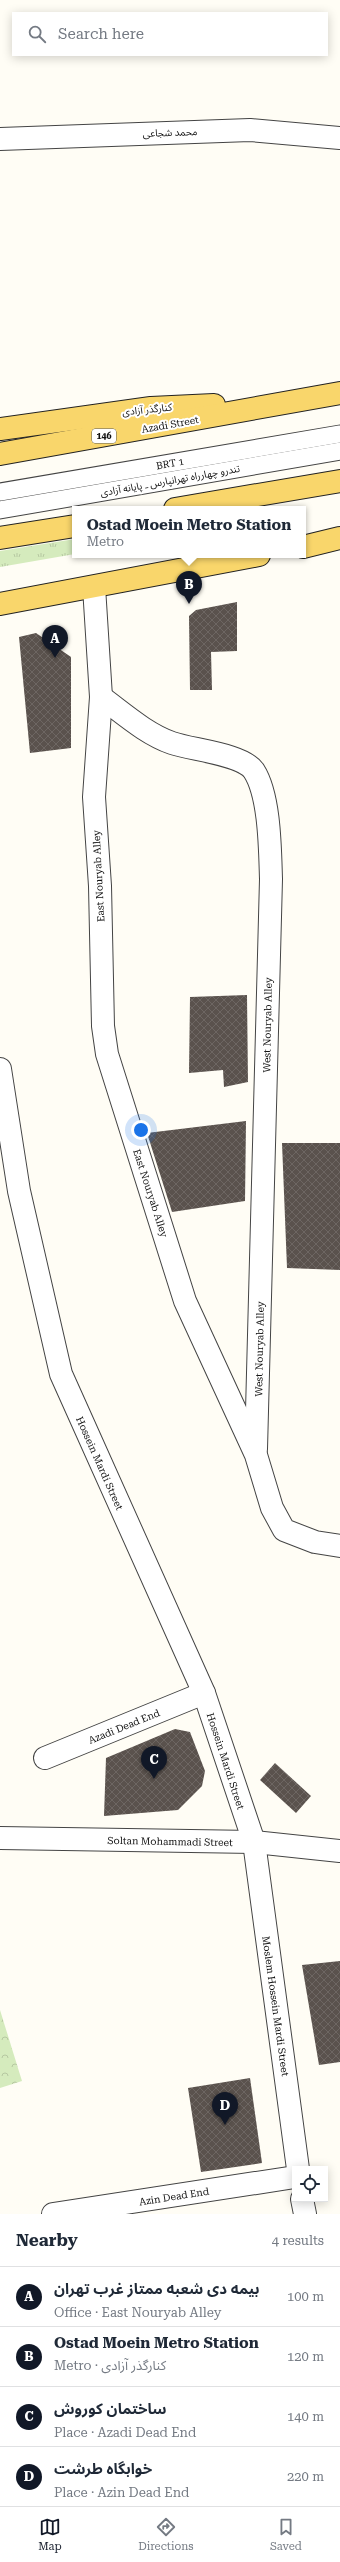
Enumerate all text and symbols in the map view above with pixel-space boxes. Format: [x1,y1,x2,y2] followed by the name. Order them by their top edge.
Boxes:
[12,12,328,56] search box
[26,23,48,45] icon: search
[58,25,144,43] text: Search here
[142,126,198,139] street label: محمد شجاعی
[122,401,173,419] street label: کنارگذر آزادی
[141,414,200,435] street label: Azadi Street
[92,429,116,443] road number: 146
[155,456,185,471] street label: BRT 1
[99,463,241,499] street label: تندرو چهارراه تهرانپارس ـ پایانه آزادی
[72,506,306,558] popup
[87,516,291,534] text: Ostad Moein Metro Station
[87,534,124,549] text: Metro
[176,571,202,604] pin: B
[42,625,68,658] pin: A
[91,830,106,922] street label: East Nouryab Alley
[261,977,274,1073] street label: West Nouryab Alley
[131,1120,151,1140] your location
[131,1148,170,1239] street label: East Nouryab Alley
[253,1301,266,1397] street label: West Nouryab Alley
[74,1415,125,1512] street label: Hossein Mardi Street
[87,1707,162,1746] street label: Azadi Dead End
[205,1711,246,1811] street label: Hossein Mardi Street
[141,1746,167,1779] pin: C
[107,1835,233,1848] street label: Soltan Mohammadi Street
[260,1935,291,2077] street label: Moslem Hossein Mardi Street
[212,2092,238,2125] pin: D
[292,2166,328,2202] map controls
[292,2166,328,2202] button: locate
[138,2185,210,2207] street label: Azin Dead End
[16,2230,78,2250] text: Nearby
[272,2233,324,2248] text: 4 results
[54,2280,259,2298] text: بیمه دی شعبه ممتاز غرب تهران
[24,2289,34,2304] text: A
[287,2289,324,2304] text: 100 m
[54,2305,222,2320] text: Office · East Nouryab Alley
[54,2334,259,2352] text: Ostad Moein Metro Station
[24,2349,34,2364] text: B
[287,2349,324,2364] text: 120 m
[54,2358,166,2373] text: Metro · کنارگذر آزادی
[54,2400,166,2418] text: ساختمان کوروش
[24,2409,34,2424] text: C
[287,2409,324,2424] text: 140 m
[54,2425,196,2440] text: Place · Azadi Dead End
[54,2460,152,2478] text: خوابگاه طرشت
[24,2469,34,2484] text: D
[287,2469,324,2484] text: 220 m
[54,2485,189,2500] text: Place · Azin Dead End
[38,2516,62,2553] tab: Map
[138,2516,194,2553] tab: Directions
[270,2516,302,2553] tab: Saved

